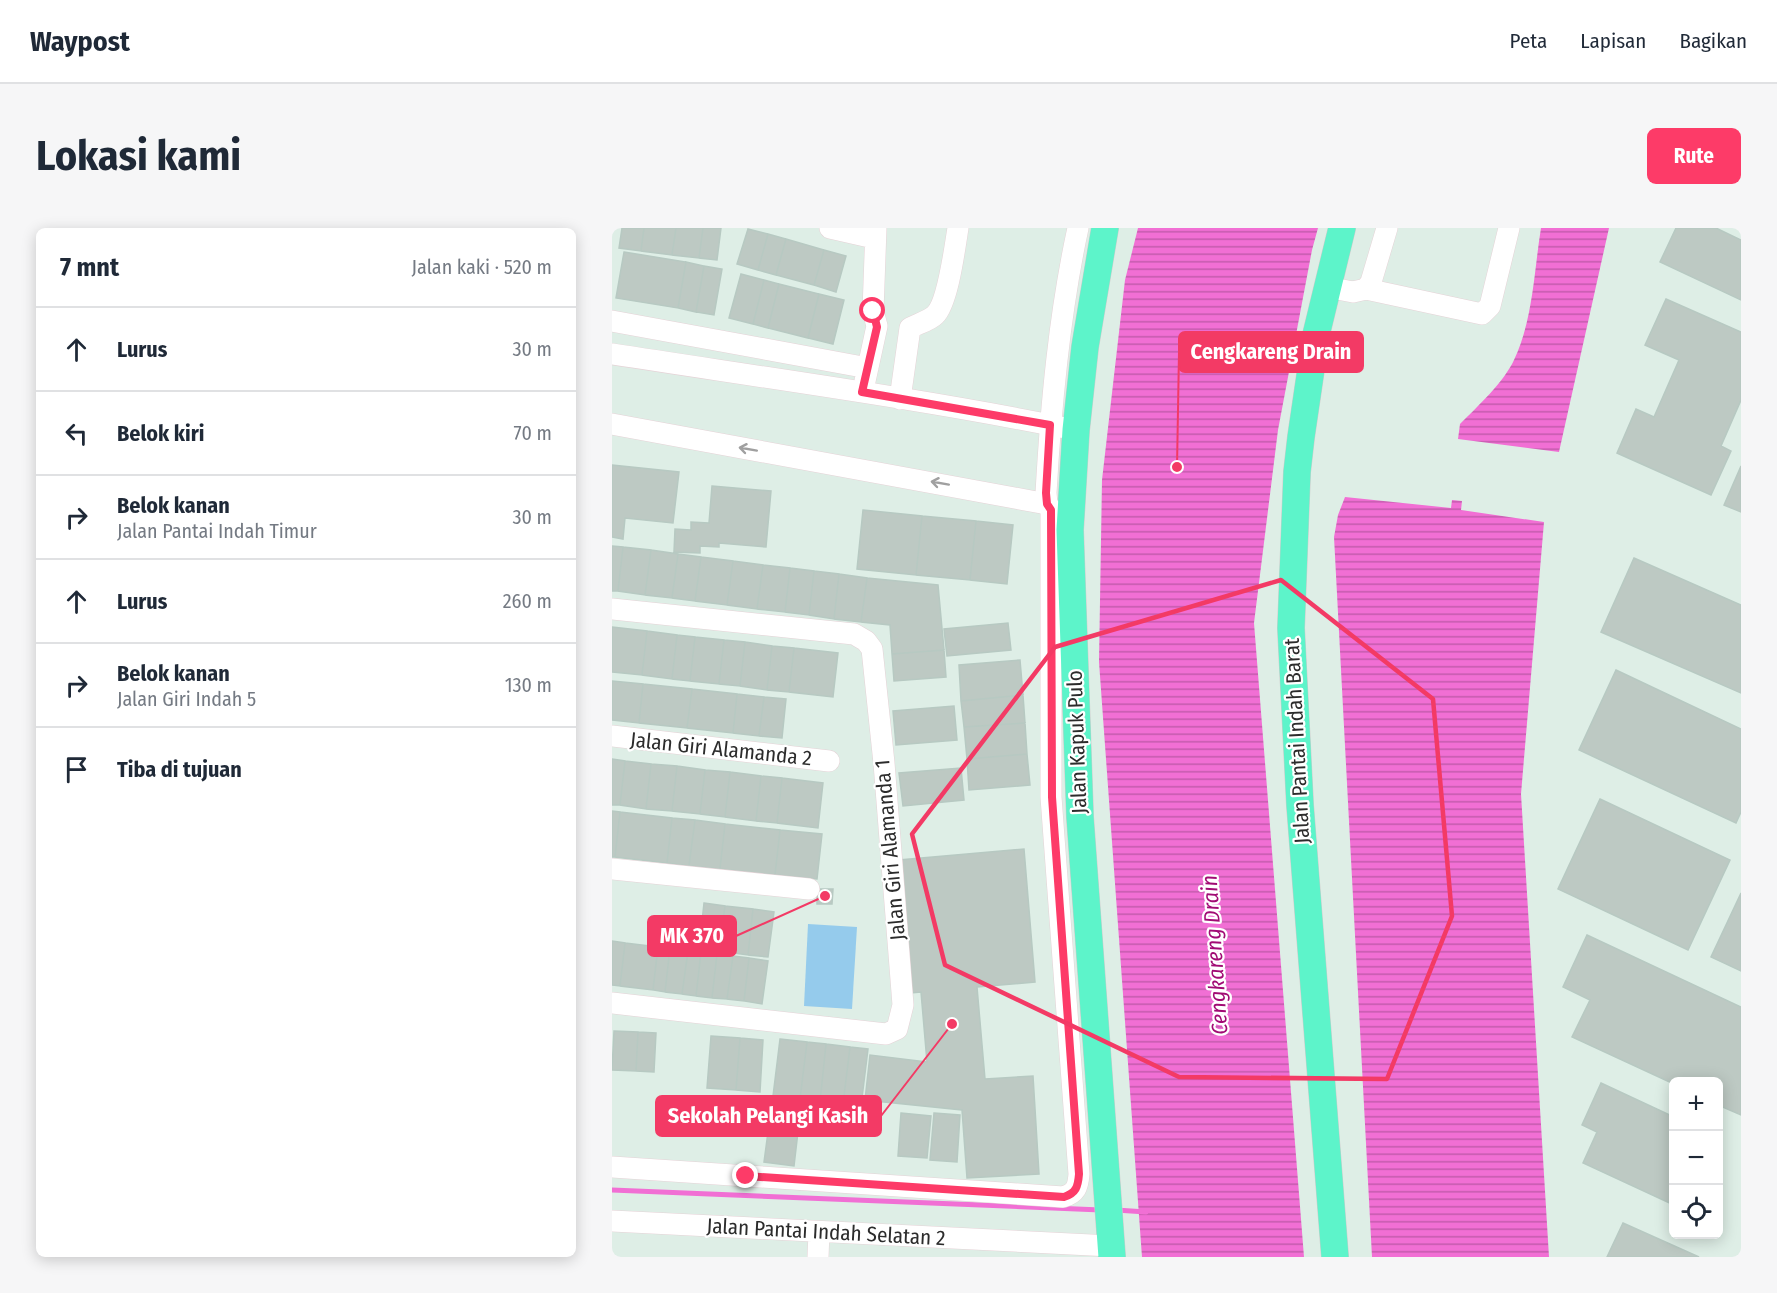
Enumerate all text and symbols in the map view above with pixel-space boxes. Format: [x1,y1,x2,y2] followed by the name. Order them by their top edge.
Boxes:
[30,25,130,58] text: Waypost
[1510,28,1547,54] text: Peta
[1580,28,1646,54] text: Lapisan
[1679,28,1747,54] text: Bagikan
[1647,128,1741,184] button: Rute
[36,131,241,181] text: Lokasi kami
[60,252,119,283] text: 7 mnt
[412,255,552,279] text: Jalan kaki · 520 m
[859,297,885,323] route start
[1179,332,1363,372] callout: Cengkareng Drain
[60,333,93,366] icon: ahead
[117,336,167,363] text: Lurus
[512,337,552,361] text: 30 m
[1191,338,1351,365] text: Cengkareng Drain
[60,417,93,450] icon: left
[117,420,205,447] text: Belok kiri
[514,421,552,445] text: 70 m
[739,443,759,454] one-way arrow
[931,477,950,488] one-way arrow
[117,492,230,519] text: Belok kanan
[60,501,93,534] icon: right
[512,505,552,529] text: 30 m
[117,519,317,543] text: Jalan Pantai Indah Timur
[60,585,93,618] icon: ahead
[117,588,167,615] text: Lurus
[503,589,552,613] text: 260 m
[1279,637,1315,844] street label: Jalan Pantai Indah Barat
[117,660,230,687] text: Belok kanan
[60,669,93,702] icon: right
[1062,670,1092,814] street label: Jalan Kapuk Pulo
[505,673,552,697] text: 130 m
[117,687,256,711] text: Jalan Giri Indah 5
[629,727,813,771] street label: Jalan Giri Alamanda 2
[60,753,93,786] icon: arrive
[117,756,242,783] text: Tiba di tujuan
[869,759,911,941] street label: Jalan Giri Alamanda 1
[1195,874,1234,1036] water label: Cengkareng Drain
[648,916,736,956] callout: MK 370
[660,922,724,949] text: MK 370
[1669,1077,1723,1239] map controls
[1669,1077,1723,1131] button: +
[656,1096,881,1136] callout: Sekolah Pelangi Kasih
[668,1102,868,1129] text: Sekolah Pelangi Kasih
[1669,1131,1723,1185] button: −
[732,1162,758,1188] route end
[1669,1185,1723,1239] button: locate
[706,1213,946,1251] street label: Jalan Pantai Indah Selatan 2

